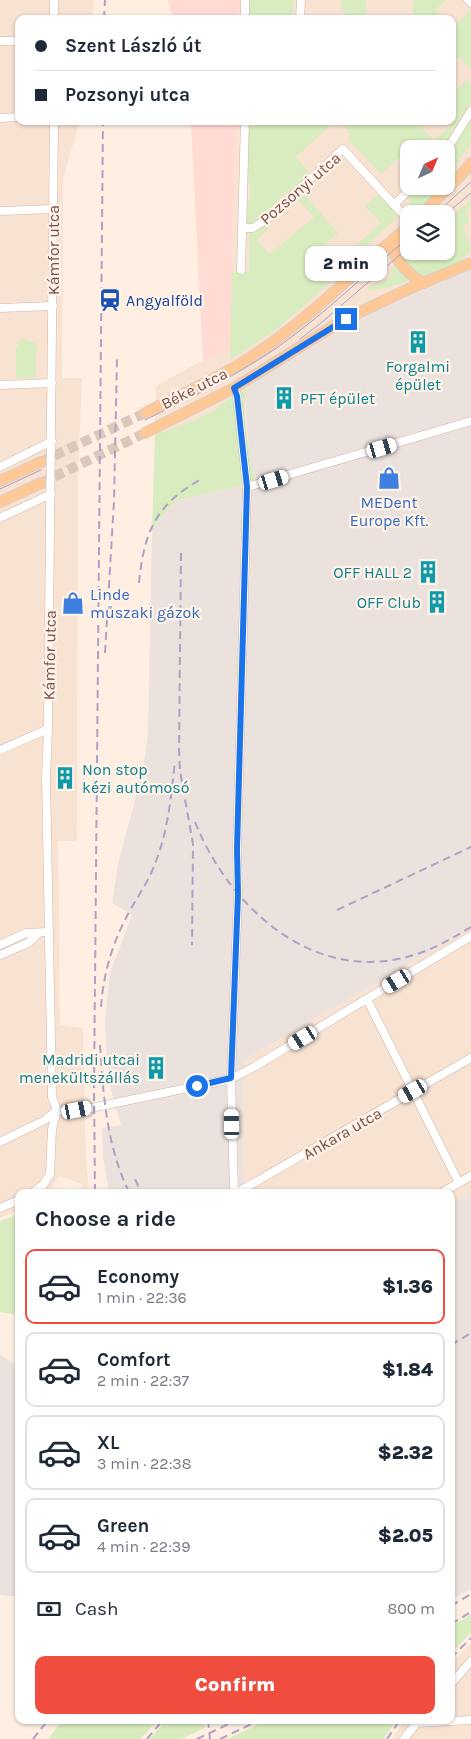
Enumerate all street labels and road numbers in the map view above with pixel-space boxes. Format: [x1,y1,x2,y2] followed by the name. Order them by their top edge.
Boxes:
[256,148,345,229] street label: Pozsonyi utca
[44,205,63,295] street label: Kámfor utca
[158,364,231,413] street label: Béke utca
[39,610,60,700] street label: Kámfor utca
[299,1103,385,1164] street label: Ankara utca

